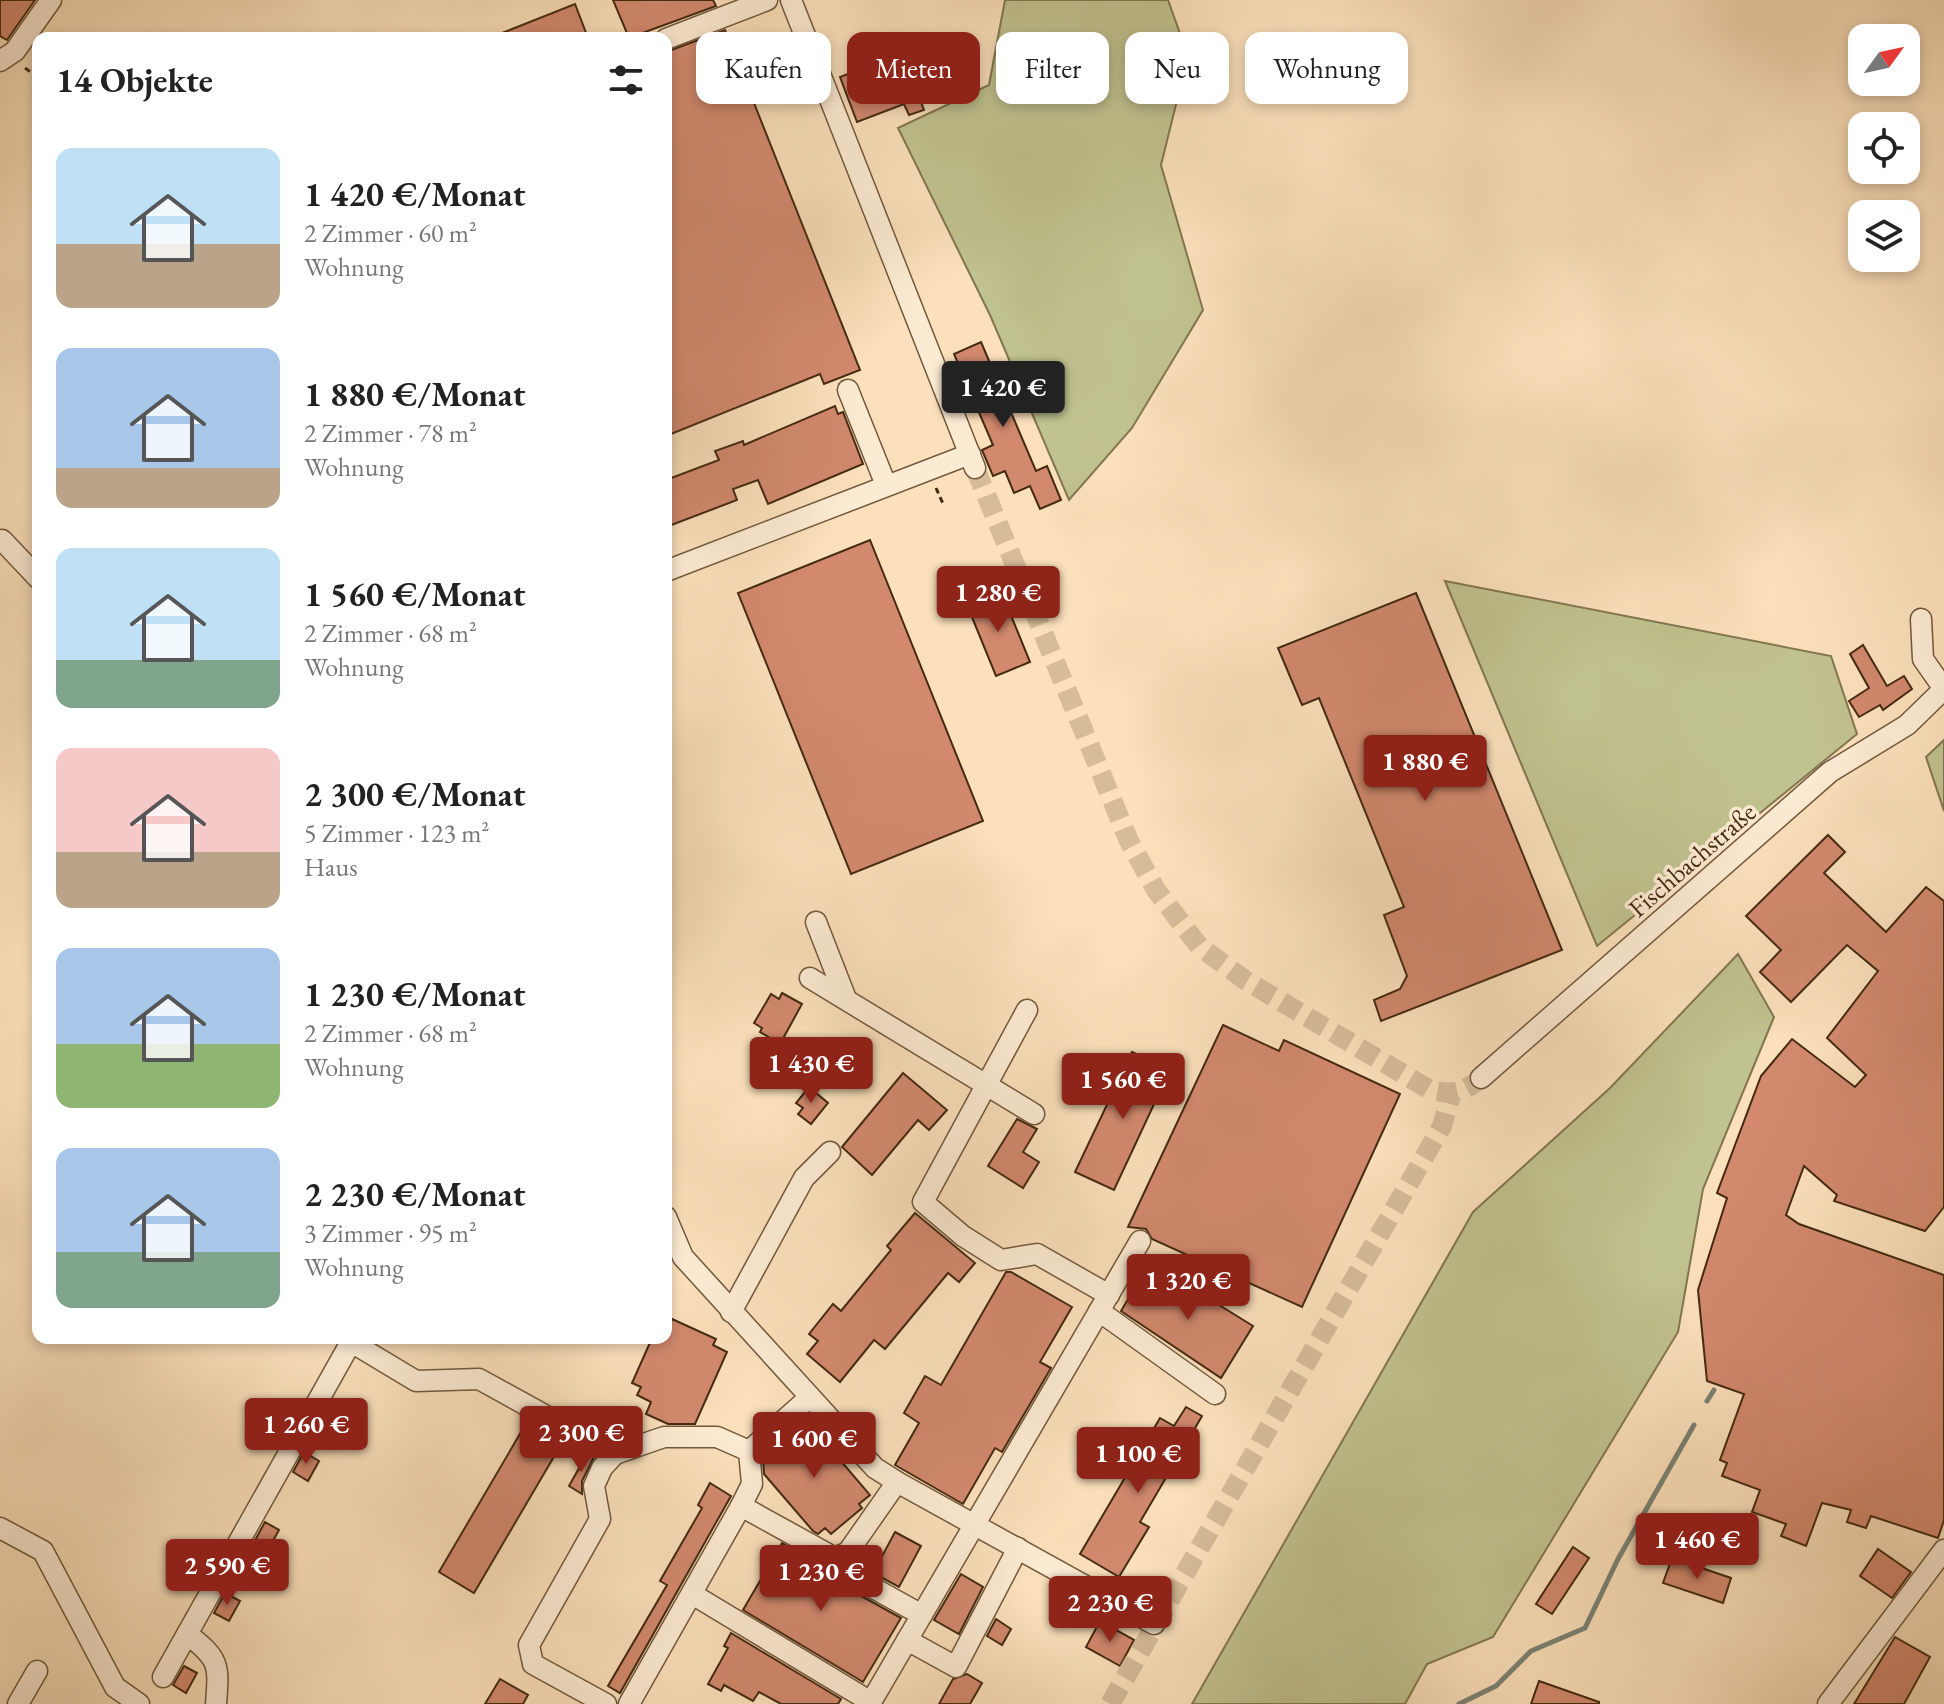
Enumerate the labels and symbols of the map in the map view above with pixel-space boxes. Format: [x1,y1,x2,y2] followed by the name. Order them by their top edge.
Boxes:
[1848,24,1920,96] north arrow
[929,361,1077,429] pin: 1 420 €
[924,566,1072,634] pin: 1 280 €
[1351,735,1499,803] pin: 1 880 €
[1621,795,1763,925] street label: Fischbachstraße
[737,1037,885,1105] pin: 1 430 €
[1049,1053,1197,1121] pin: 1 560 €
[1114,1254,1262,1322] pin: 1 320 €
[232,1398,380,1466] pin: 1 260 €
[507,1406,655,1474] pin: 2 300 €
[740,1412,888,1480] pin: 1 600 €
[1064,1427,1212,1495] pin: 1 100 €
[1623,1513,1771,1581] pin: 1 460 €
[153,1539,301,1607] pin: 2 590 €
[747,1545,895,1613] pin: 1 230 €
[1036,1576,1184,1644] pin: 2 230 €

